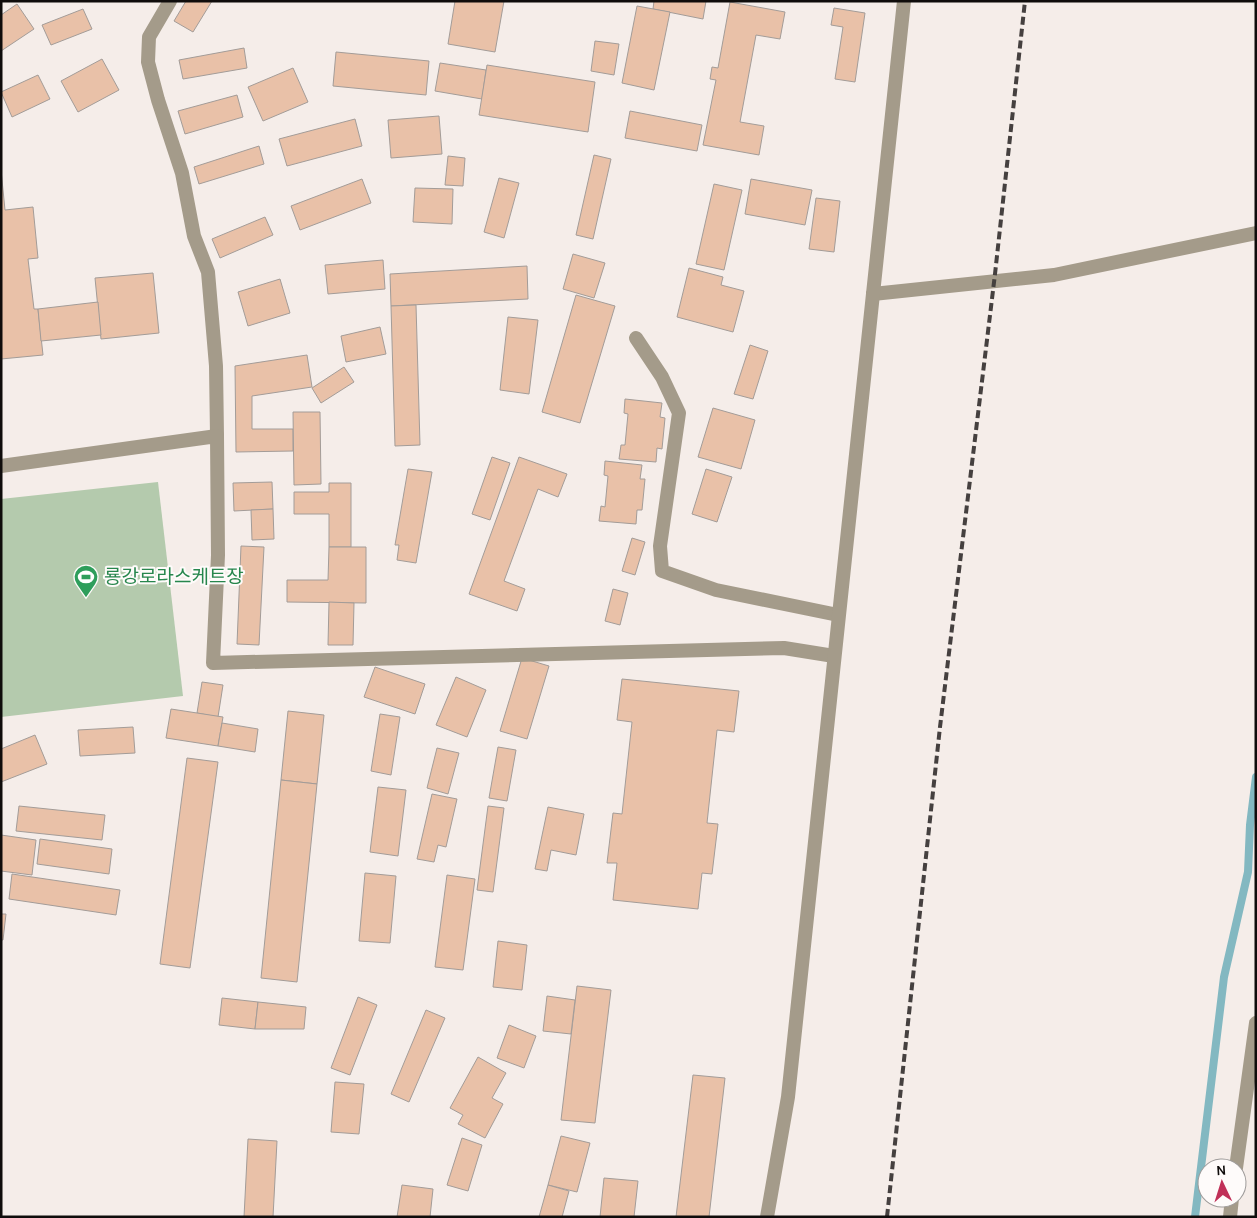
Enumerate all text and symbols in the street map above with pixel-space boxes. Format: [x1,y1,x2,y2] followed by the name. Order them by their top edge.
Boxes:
[73,564,99,598] sports icon: 룡강로라스케트장
[104,566,244,588] place label: 룡강로라스케트장
[1197,1158,1247,1208] north arrow
[1216,1162,1227,1179] text: N

